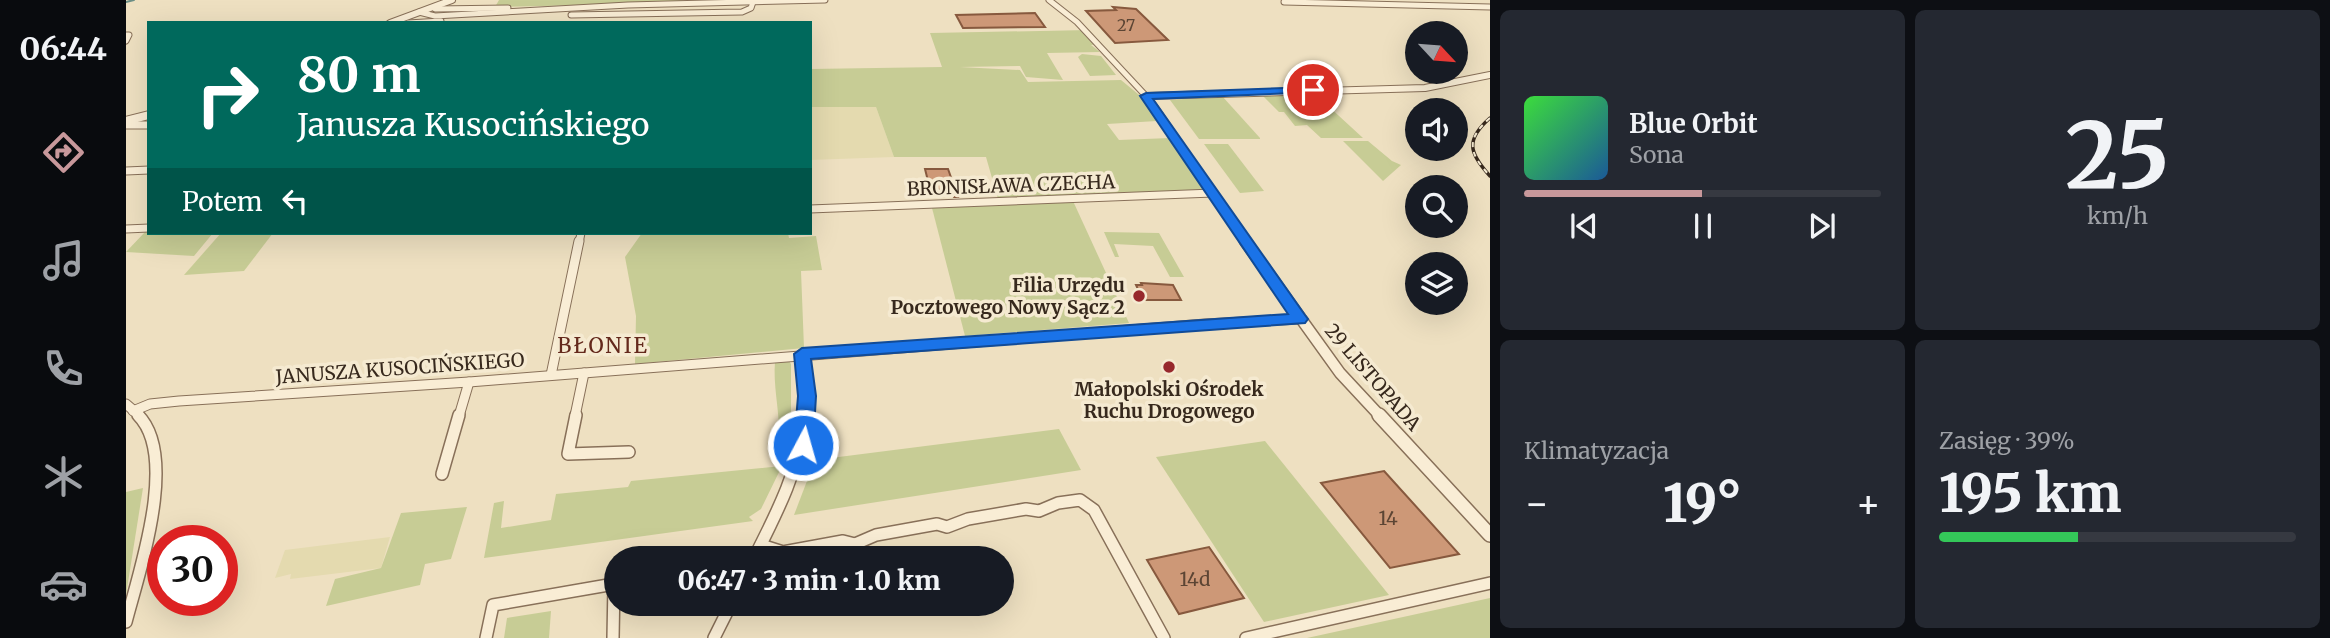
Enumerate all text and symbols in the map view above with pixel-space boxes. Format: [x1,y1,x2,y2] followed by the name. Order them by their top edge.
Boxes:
[1117,15,1135,35] house number: 27
[1405,21,1468,84] north arrow
[1405,21,1468,315] map controls
[19,29,107,69] text: 06:44
[297,44,420,105] text: 80 m
[182,49,273,140] icon: right
[1283,60,1343,120] pin
[1294,71,1332,109] icon: arrive
[1405,98,1468,161] button: sound
[2065,98,2170,213] text: 25
[297,105,649,145] text: Janusza Kusocińskiego
[1629,107,1758,140] text: Blue Orbit
[39,128,88,177] icon: directions
[1629,140,1684,169] text: Sona
[906,169,1116,201] street label: BRONISŁAWA CZECHA
[1405,175,1468,238] button: search
[276,182,314,220] icon: left
[182,185,262,218] text: Potem
[2087,201,2148,230] text: km/h
[1565,207,1603,245] icon: previous
[1684,207,1722,245] icon: pause
[1803,207,1841,245] icon: next
[39,236,88,285] icon: music
[1405,252,1468,315] button: layers
[890,273,1125,319] place label: Filia Urzędu Pocztowego Nowy Sącz 2
[1131,288,1147,304] marker: Filia Urzędu Pocztowego Nowy Sącz 2
[1320,319,1426,436] street label: 29 LISTOPADA
[557,332,649,359] district label: BŁONIE
[39,344,88,393] icon: phone
[274,347,526,389] street label: JANUSZA KUSOCIŃSKIEGO
[1161,359,1177,375] marker: Małopolski Ośrodek Ruchu Drogowego
[1074,377,1264,423] place label: Małopolski Ośrodek Ruchu Drogowego
[766,408,840,482] position arrow
[1939,426,2075,455] text: Zasięg · 39%
[1524,436,1669,465] text: Klimatyzacja
[39,452,88,501] icon: climate
[1939,461,2122,526] text: 195 km
[1663,471,1742,536] text: 19°
[1524,480,1549,527] text: −
[1856,480,1881,527] text: +
[1378,506,1398,530] house number: 14
[147,525,238,616] speed limit sign: 30
[39,560,88,609] icon: car
[677,564,941,597] text: 06:47 · 3 min · 1.0 km
[1180,567,1210,591] house number: 14d

